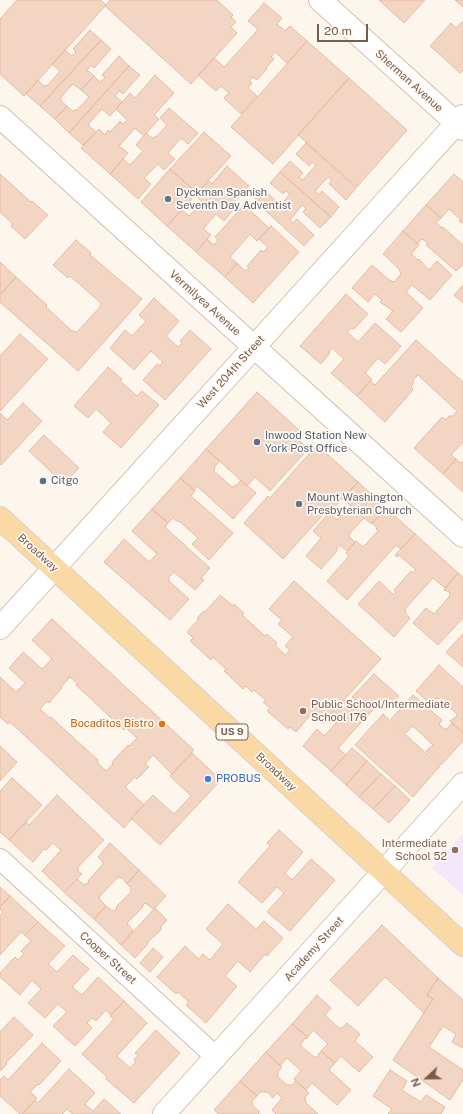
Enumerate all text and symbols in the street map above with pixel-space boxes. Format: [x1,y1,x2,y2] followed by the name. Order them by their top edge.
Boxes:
[319,16,370,42] scale bar
[324,24,352,38] text: 20 m
[372,47,446,115] street label: Sherman Avenue
[176,186,291,212] place label: Dyckman Spanish Seventh Day Adventist
[163,194,173,204] marker: Dyckman Spanish Seventh Day Adventist
[167,268,243,338] street label: Vermilyea Avenue
[195,333,267,411] street label: West 204th Street
[265,429,367,455] place label: Inwood Station New York Post Office
[252,437,262,447] marker: Inwood Station New York Post Office
[51,474,79,488] place label: Citgo
[38,476,48,486] marker: Citgo
[307,491,412,517] place label: Mount Washington Presbyterian Church
[294,499,304,509] marker: Mount Washington Presbyterian Church
[15,531,61,575] street label: Broadway
[311,698,450,724] place label: Public School/Intermediate School 176
[298,706,308,716] marker: Public School/Intermediate School 176
[70,717,154,731] place label: Bocaditos Bistro
[157,719,167,729] marker: Bocaditos Bistro
[216,724,248,740] road number: US 9
[253,750,299,794] street label: Broadway
[216,772,261,786] place label: PROBUS
[203,774,213,784] marker: PROBUS
[382,837,447,863] place label: Intermediate School 52
[450,845,460,855] marker: Intermediate School 52
[282,914,346,984] street label: Academy Street
[77,929,139,987] street label: Cooper Street
[407,1058,447,1098] north arrow
[409,1076,423,1089] text: N

